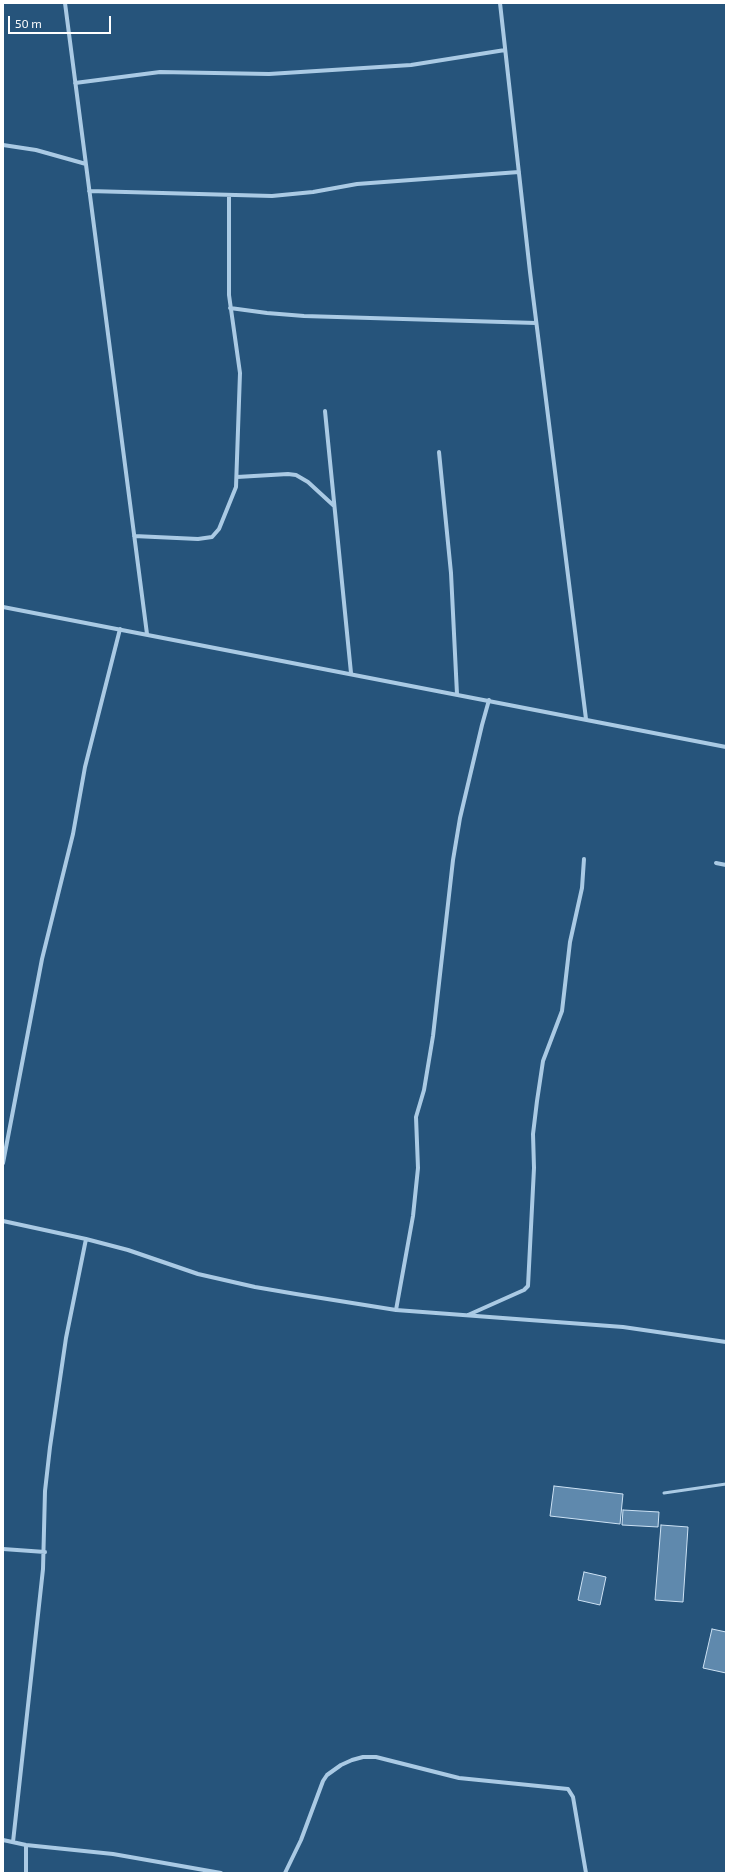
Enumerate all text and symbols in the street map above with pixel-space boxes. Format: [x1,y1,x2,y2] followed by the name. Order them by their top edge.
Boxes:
[10,8,113,34] scale bar
[15,16,42,30] text: 50 m

